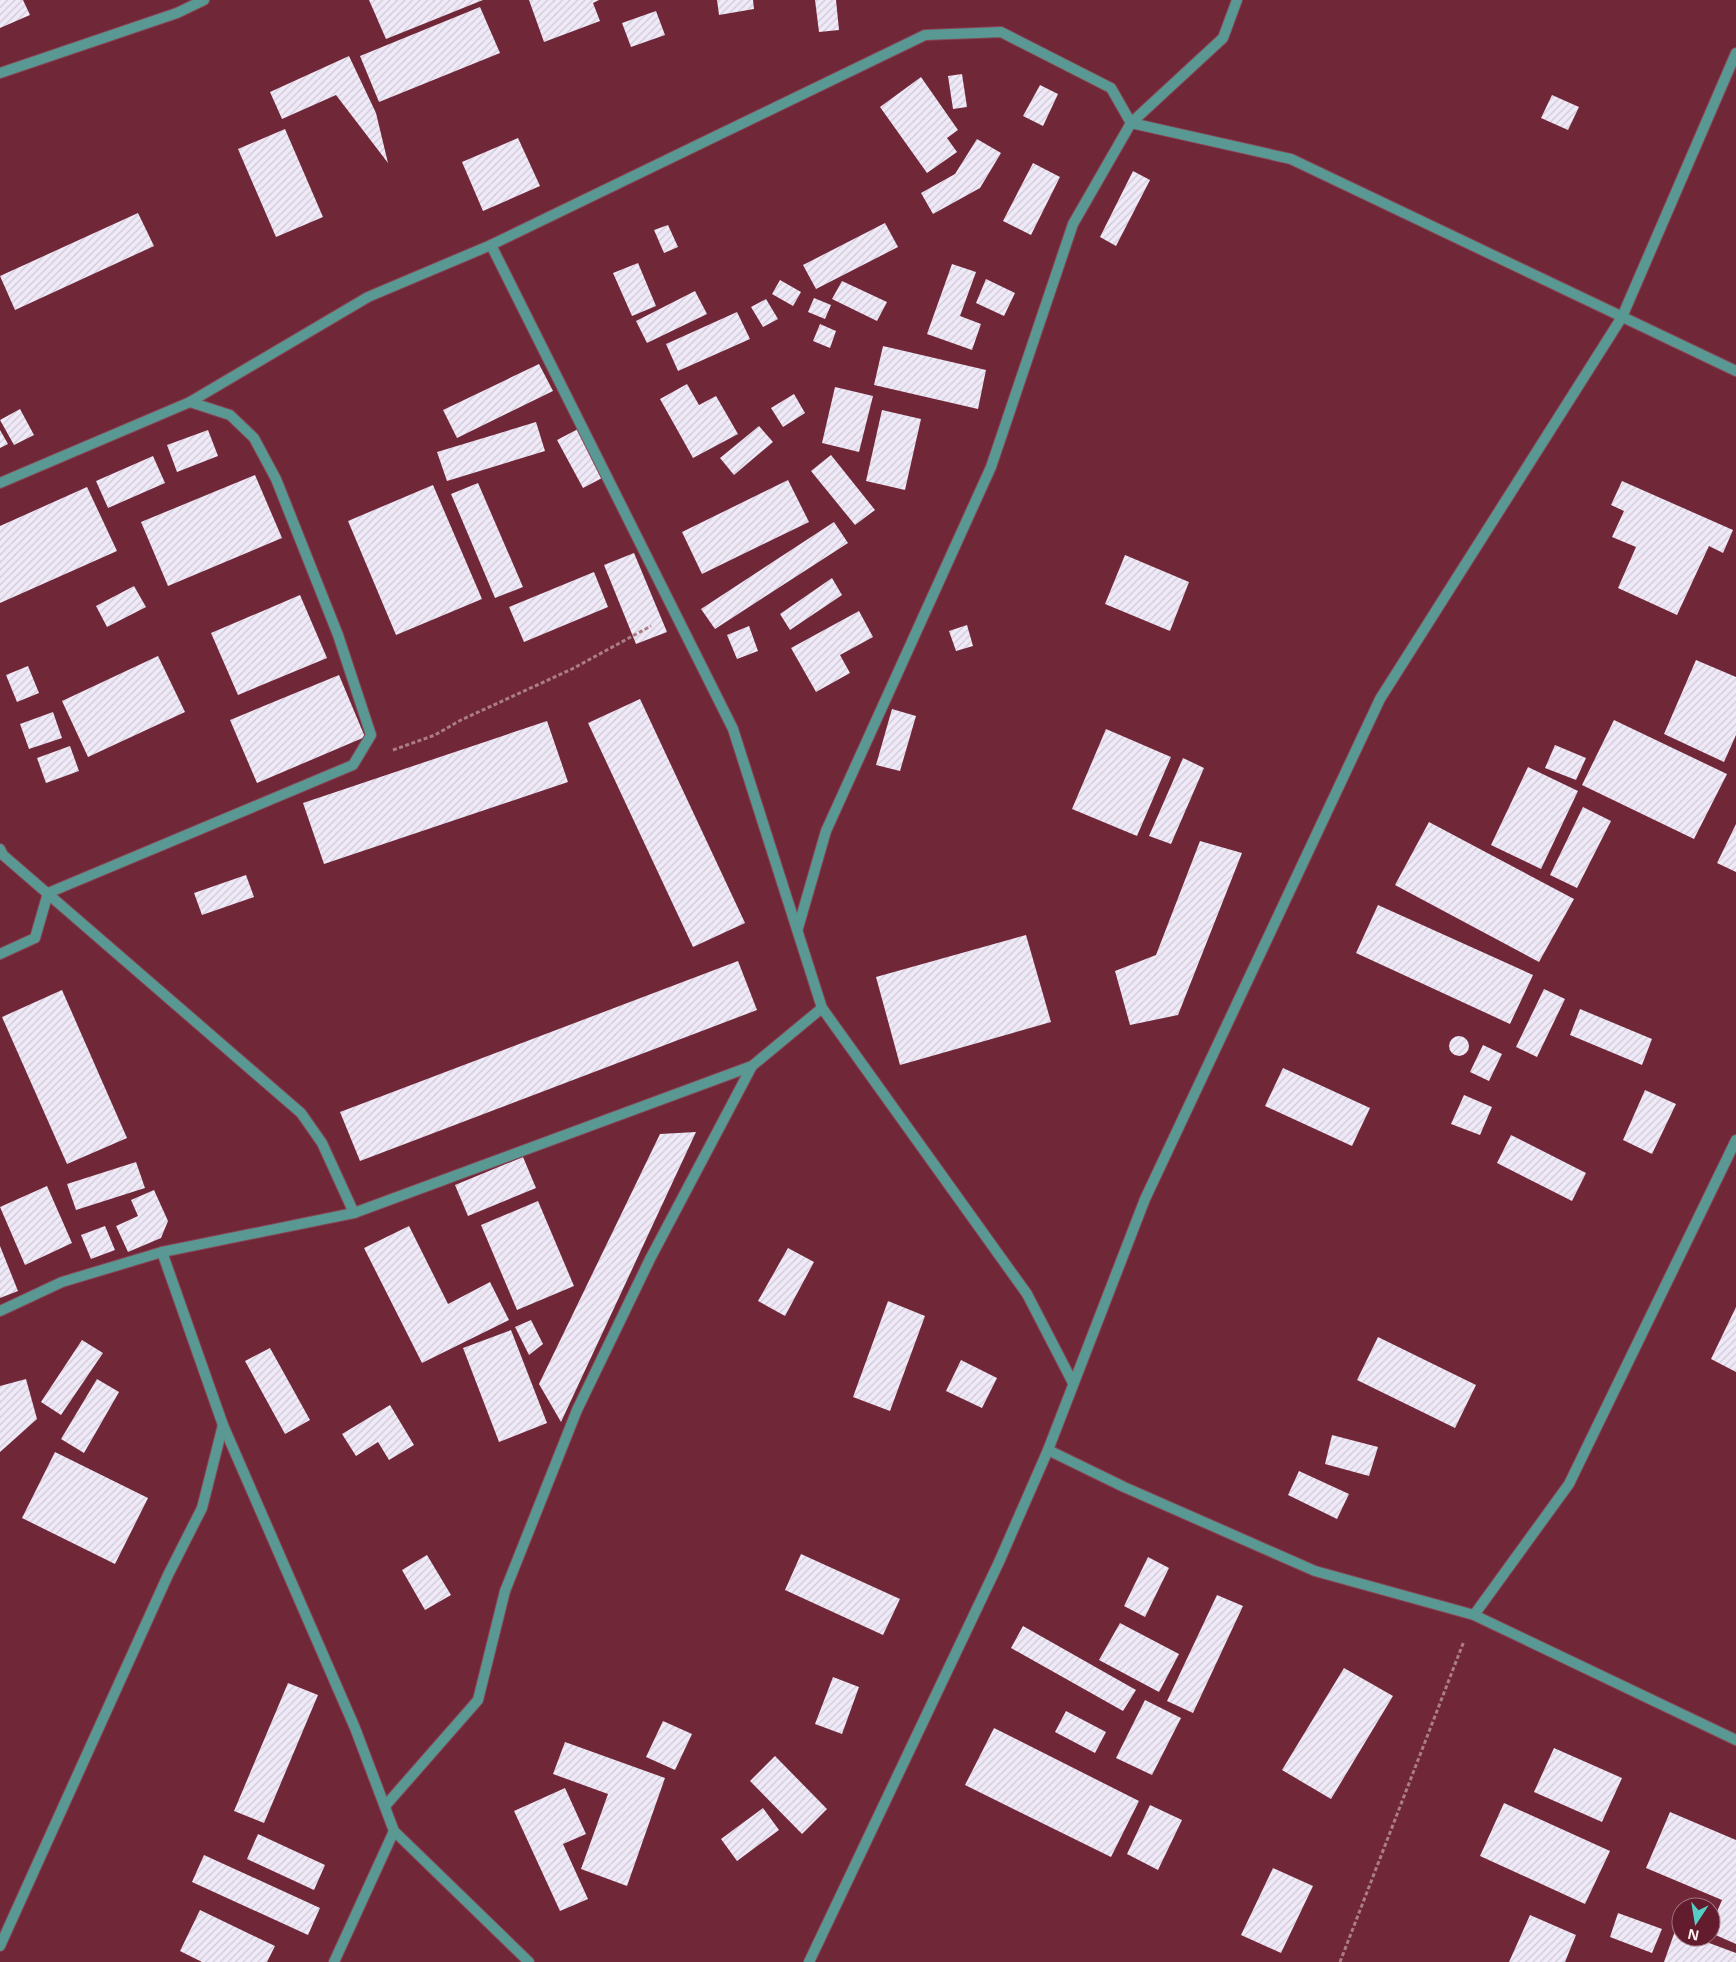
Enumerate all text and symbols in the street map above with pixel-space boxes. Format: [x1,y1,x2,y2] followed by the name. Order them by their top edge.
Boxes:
[1671,1897,1721,1947] north arrow
[1686,1925,1701,1946] text: N

